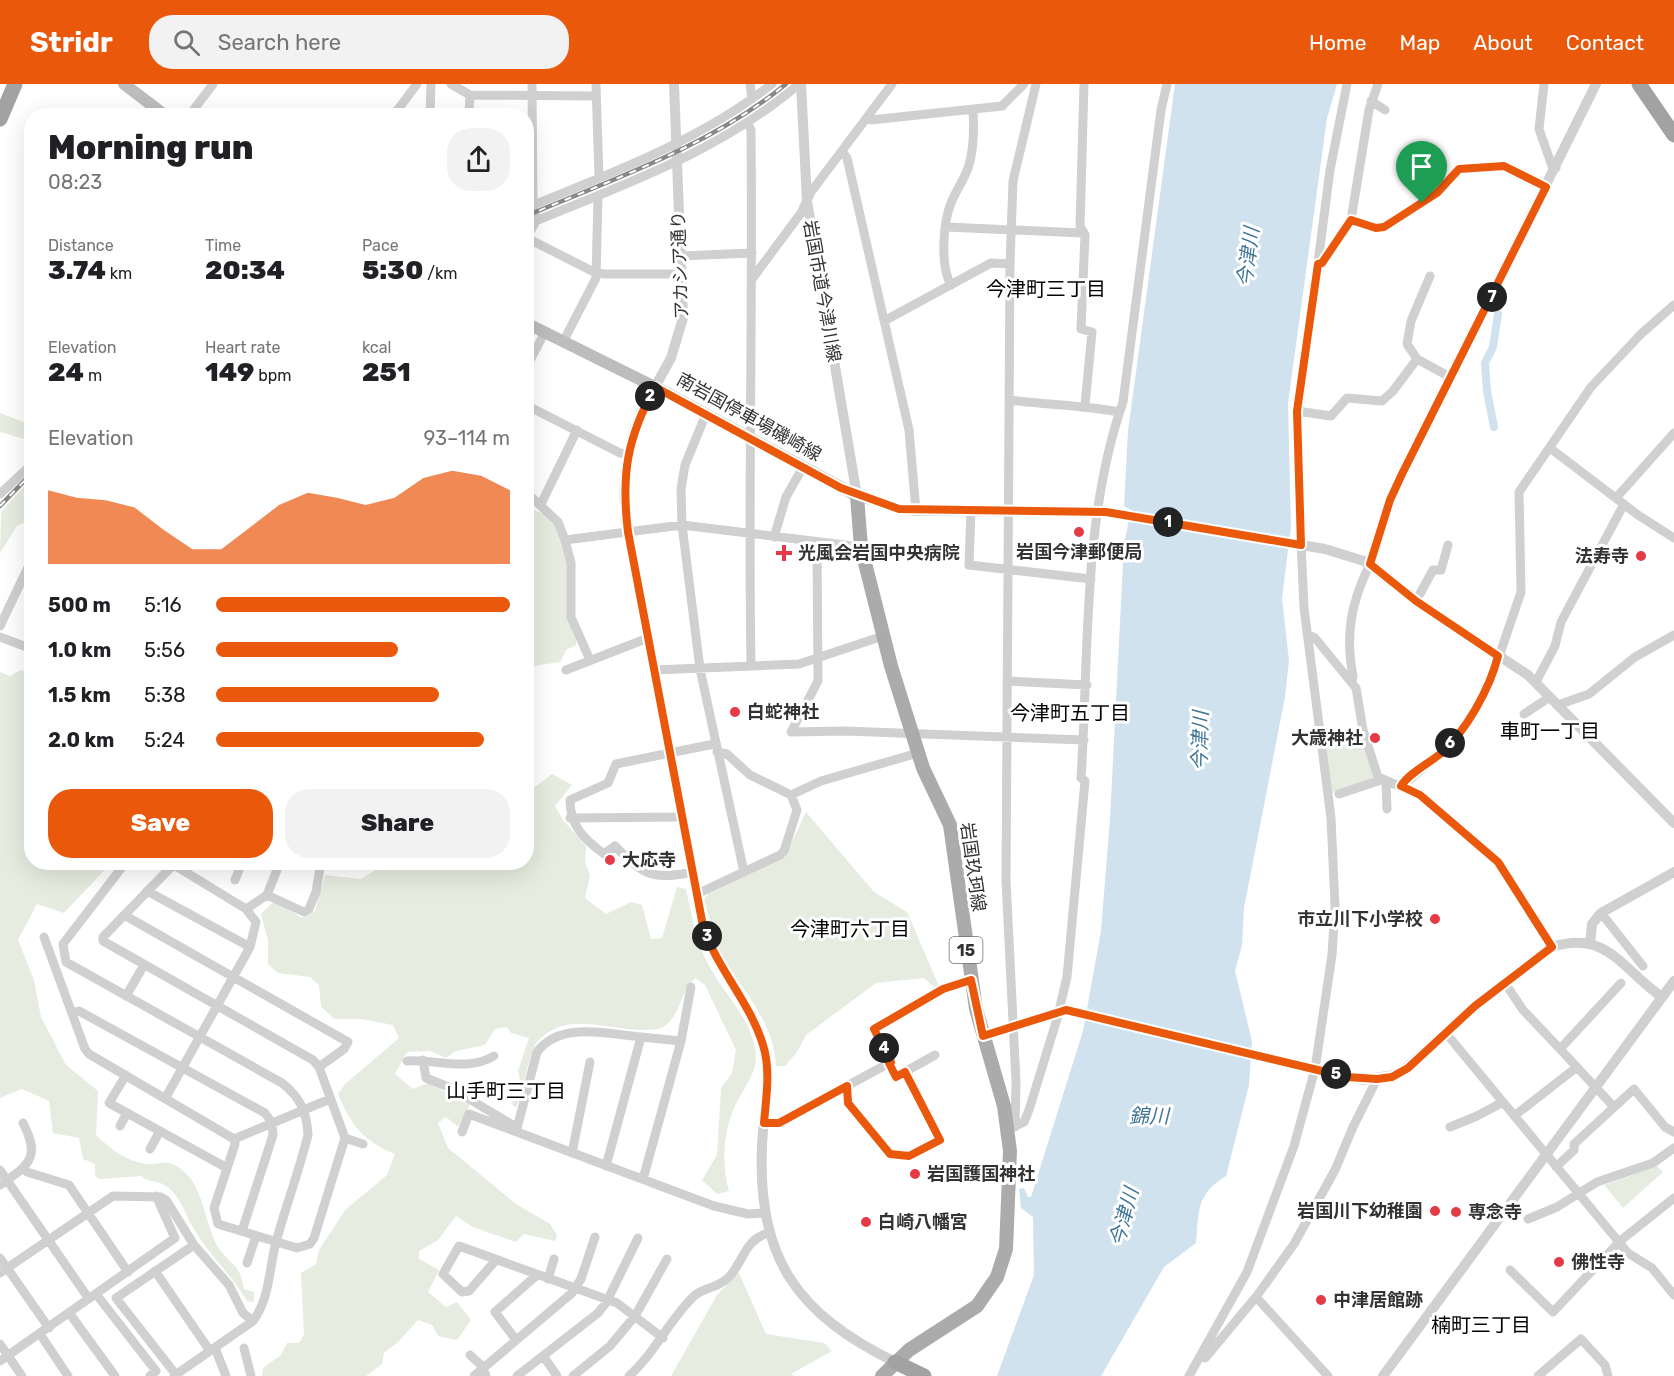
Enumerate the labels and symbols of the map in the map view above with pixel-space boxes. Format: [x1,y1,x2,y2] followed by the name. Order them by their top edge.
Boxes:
[1396,141,1447,203] pin
[667,211,693,319] street label: アカシア通り
[799,218,845,364] street label: 岩国市道今津川線
[1232,224,1264,288] water label: 今津川
[986,277,1106,301] district label: 今津町三丁目
[1477,282,1507,312] pin: 7
[673,368,825,466] street label: 南岩国停車場磯崎線
[635,381,665,411] pin: 2
[1153,507,1183,537] pin: 1
[1072,525,1086,539] marker: 岩国今津郵便局
[1016,541,1142,563] place label: 岩国今津郵便局
[798,542,960,564] place label: 光風会岩国中央病院
[775,544,793,562] marker: 光風会岩国中央病院
[1575,545,1629,567] place label: 法寿寺
[1634,549,1648,563] marker: 法寿寺
[747,701,819,723] place label: 白蛇神社
[1010,701,1130,725] district label: 今津町五丁目
[728,705,742,719] marker: 白蛇神社
[1187,709,1213,771] water label: 今津川
[1500,719,1600,743] district label: 車町一丁目
[1291,727,1363,749] place label: 大歳神社
[1435,728,1465,758] pin: 6
[1368,731,1382,745] marker: 大歳神社
[956,821,990,913] street label: 岩国玖珂線
[622,849,676,871] place label: 大応寺
[603,853,617,867] marker: 大応寺
[1297,908,1423,930] place label: 市立川下小学校
[1428,912,1442,926] marker: 市立川下小学校
[790,917,910,941] district label: 今津町六丁目
[692,921,722,951] pin: 3
[950,937,982,963] road number: 15
[869,1033,899,1063] pin: 4
[1321,1059,1351,1089] pin: 5
[446,1079,566,1103] district label: 山手町三丁目
[1129,1104,1171,1128] water label: 錦川
[927,1163,1035,1185] place label: 岩国護国神社
[908,1167,922,1181] marker: 岩国護国神社
[1105,1183,1144,1249] water label: 今津川
[1297,1200,1423,1222] place label: 岩国川下幼稚園
[1468,1201,1522,1223] place label: 専念寺
[1428,1204,1442,1218] marker: 岩国川下幼稚園
[1449,1205,1463,1219] marker: 専念寺
[878,1211,968,1233] place label: 白崎八幡宮
[859,1215,873,1229] marker: 白崎八幡宮
[1571,1251,1625,1273] place label: 佛性寺
[1552,1255,1566,1269] marker: 佛性寺
[1333,1289,1423,1311] place label: 中津居館跡
[1314,1293,1328,1307] marker: 中津居館跡
[1431,1313,1531,1337] district label: 楠町三丁目

